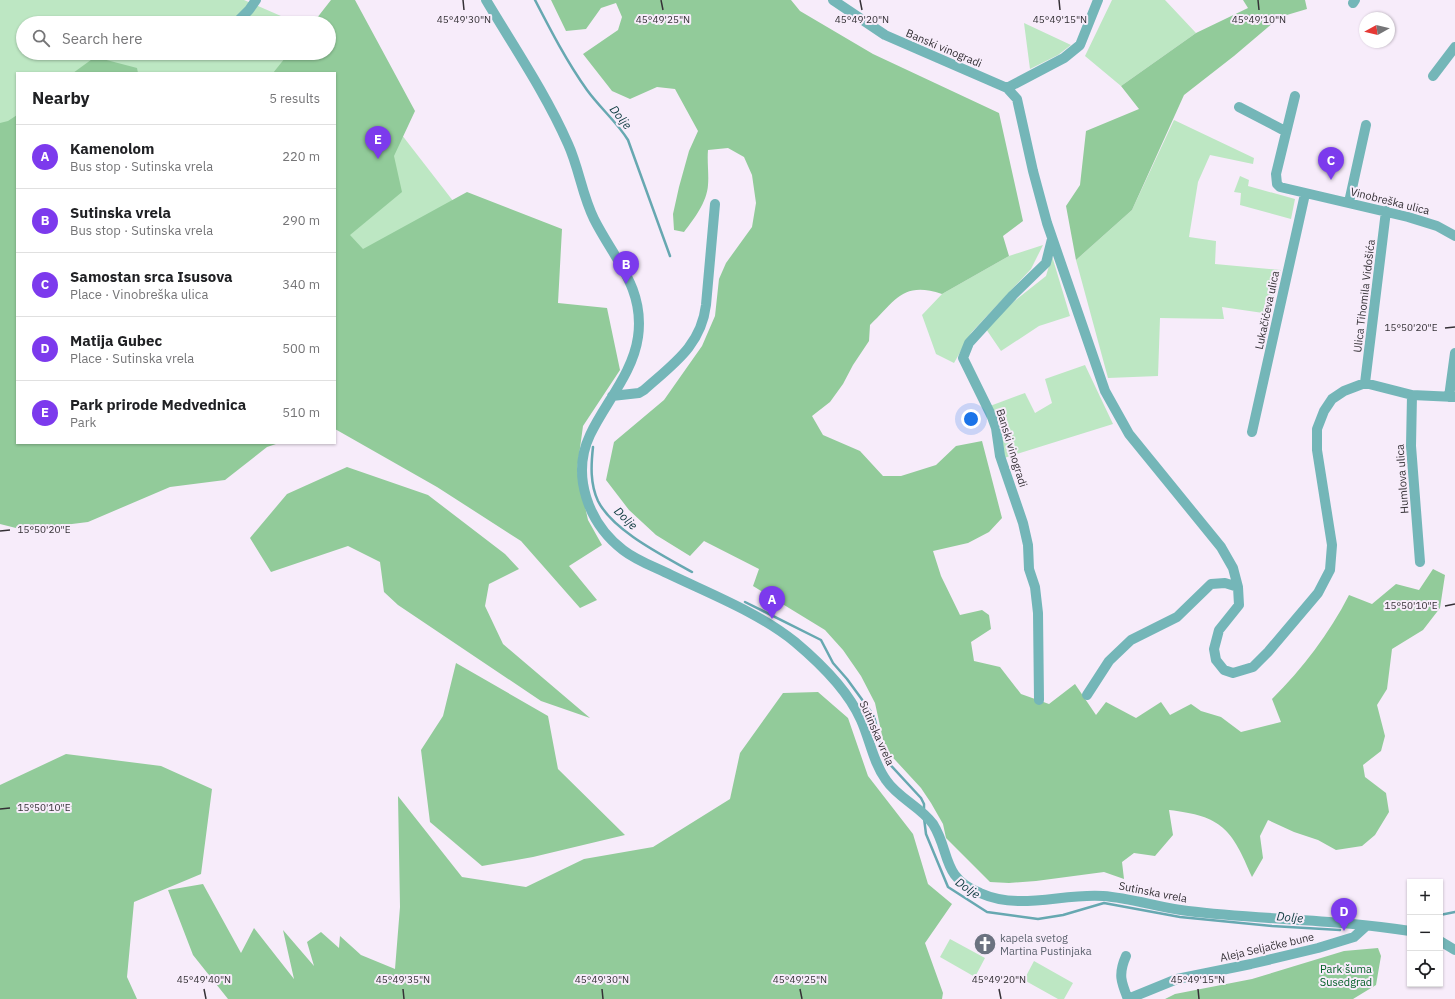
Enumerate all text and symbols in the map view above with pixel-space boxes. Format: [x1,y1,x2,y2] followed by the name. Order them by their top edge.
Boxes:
[1359,12,1395,48] north arrow
[437,13,491,26] text: 45°49'30"N
[636,13,690,26] text: 45°49'25"N
[835,13,889,26] text: 45°49'20"N
[1033,13,1087,26] text: 45°49'15"N
[1232,13,1286,26] text: 45°49'10"N
[16,16,336,60] search box
[904,26,984,70] street label: Banski vinogradi
[30,27,52,49] icon: search
[62,29,142,48] text: Search here
[32,87,90,109] text: Nearby
[269,90,320,107] text: 5 results
[607,102,635,132] water label: Dolje
[365,126,391,159] pin: E
[70,139,154,158] text: Kamenolom
[1318,147,1344,180] pin: C
[41,148,49,165] text: A
[282,148,320,165] text: 220 m
[70,158,213,175] text: Bus stop · Sutinska vrela
[1349,184,1431,218] street label: Vinobreška ulica
[70,203,171,222] text: Sutinska vrela
[41,212,49,229] text: B
[282,212,320,229] text: 290 m
[70,222,213,239] text: Bus stop · Sutinska vrela
[1350,238,1378,353] street label: Ulica Tihomila Vidošića
[613,251,639,284] pin: B
[70,267,233,286] text: Samostan srca Isusova
[1252,269,1282,351] street label: Lukačićeva ulica
[41,276,49,293] text: C
[282,276,320,293] text: 340 m
[70,286,208,303] text: Place · Vinobreška ulica
[1384,321,1438,334] text: 15°50'20"E
[70,331,162,350] text: Matija Gubec
[40,340,50,357] text: D
[282,340,320,357] text: 500 m
[70,350,194,367] text: Place · Sutinska vrela
[70,395,246,414] text: Park prirode Medvednica
[41,404,49,421] text: E
[282,404,320,421] text: 510 m
[993,407,1031,489] street label: Banski vinogradi
[961,409,981,429] your location
[70,414,96,431] text: Park
[1393,444,1411,514] street label: Humlova ulica
[611,503,641,533] water label: Dolje
[17,523,71,536] text: 15°50'20"E
[759,586,785,619] pin: A
[1384,599,1438,612] text: 15°50'10"E
[856,698,898,768] street label: Sutinska vrela
[17,801,71,814] text: 15°50'10"E
[953,874,983,902] water label: Dolje
[1118,879,1189,906] street label: Sutinska vrela
[1407,879,1443,987] map controls
[1407,879,1443,915] button: +
[1331,898,1357,931] pin: D
[1276,908,1304,926] water label: Dolje
[1407,915,1443,951] button: −
[1219,929,1315,965] street label: Aleja Seljačke bune
[972,931,998,957] church icon: kapela svetog Martina Pustinjaka
[1000,931,1092,958] place label: kapela svetog Martina Pustinjaka
[1407,951,1443,987] button: locate
[1320,962,1372,989] park label: Park šuma Susedgrad
[177,973,231,986] text: 45°49'40"N
[376,973,430,986] text: 45°49'35"N
[575,973,629,986] text: 45°49'30"N
[773,973,827,986] text: 45°49'25"N
[972,973,1026,986] text: 45°49'20"N
[1171,973,1225,986] text: 45°49'15"N

